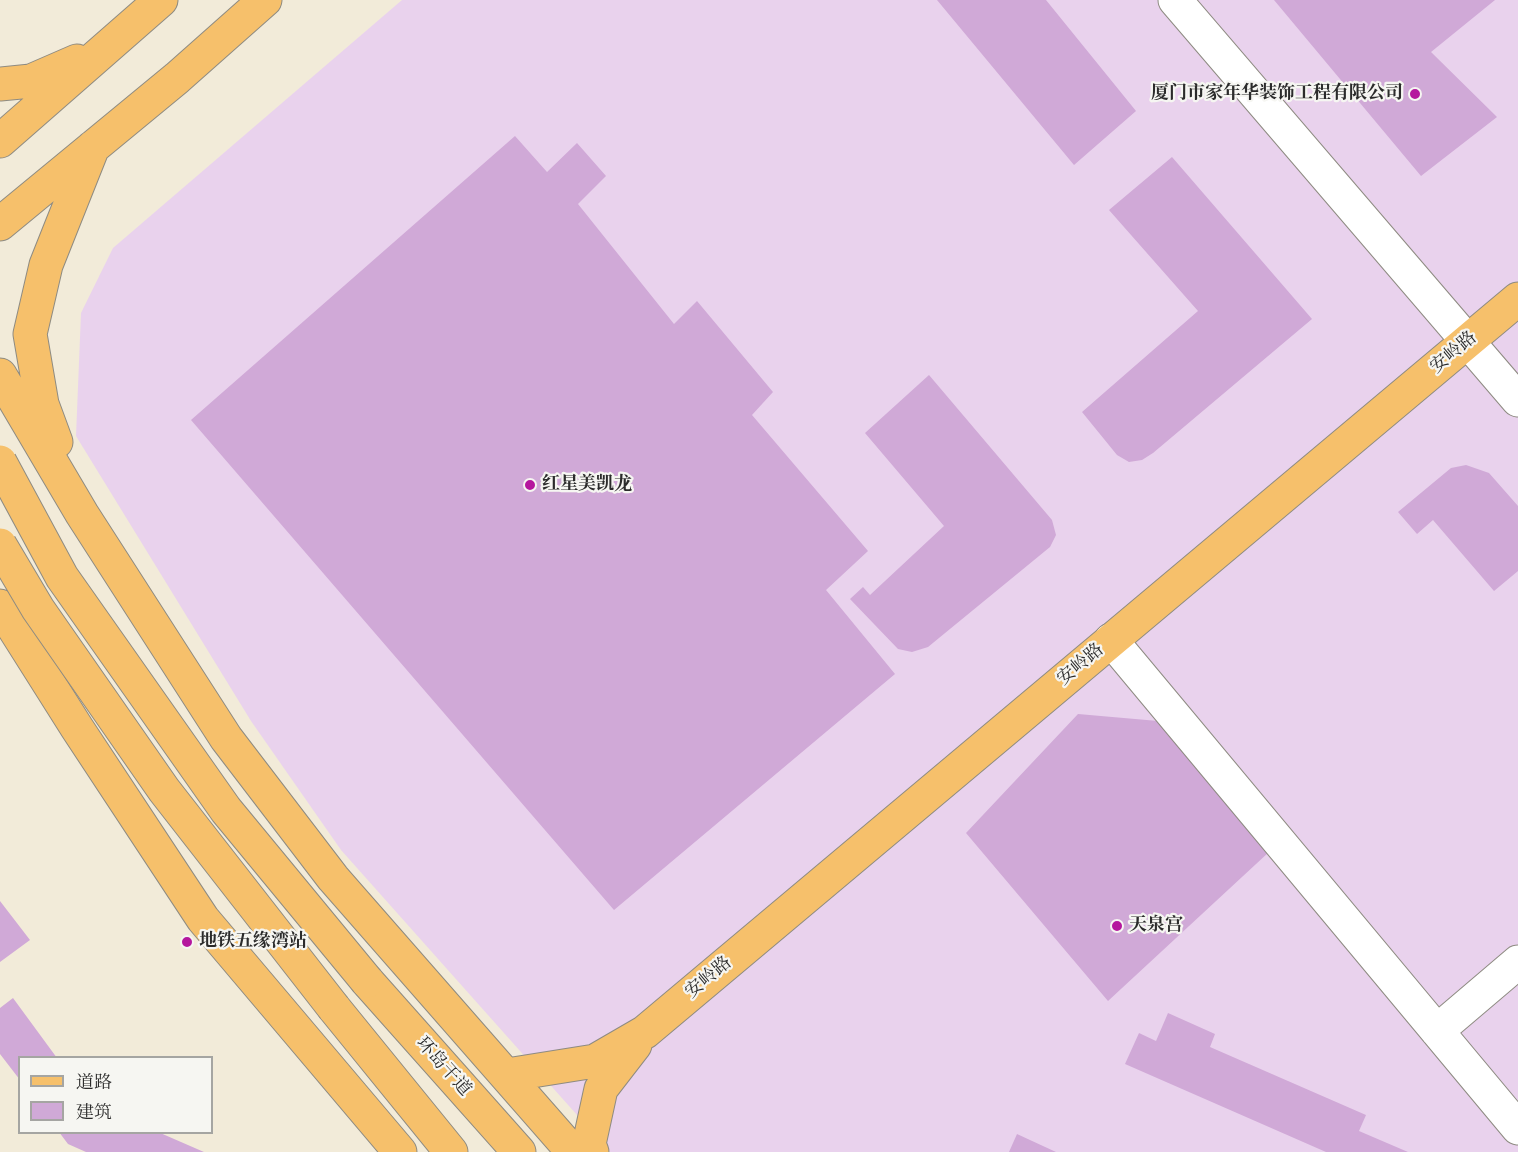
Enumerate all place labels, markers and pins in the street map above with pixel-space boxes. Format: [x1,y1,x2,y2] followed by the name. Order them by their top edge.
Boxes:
[1151,83,1403,105] place label: 厦门市家年华装饰工程有限公司
[1408,87,1422,101] marker: 厦门市家年华装饰工程有限公司
[542,474,632,496] place label: 红星美凯龙
[523,478,537,492] marker: 红星美凯龙
[1129,915,1183,937] place label: 天泉宫
[1110,919,1124,933] marker: 天泉宫
[199,931,307,953] place label: 地铁五缘湾站
[180,935,194,949] marker: 地铁五缘湾站

